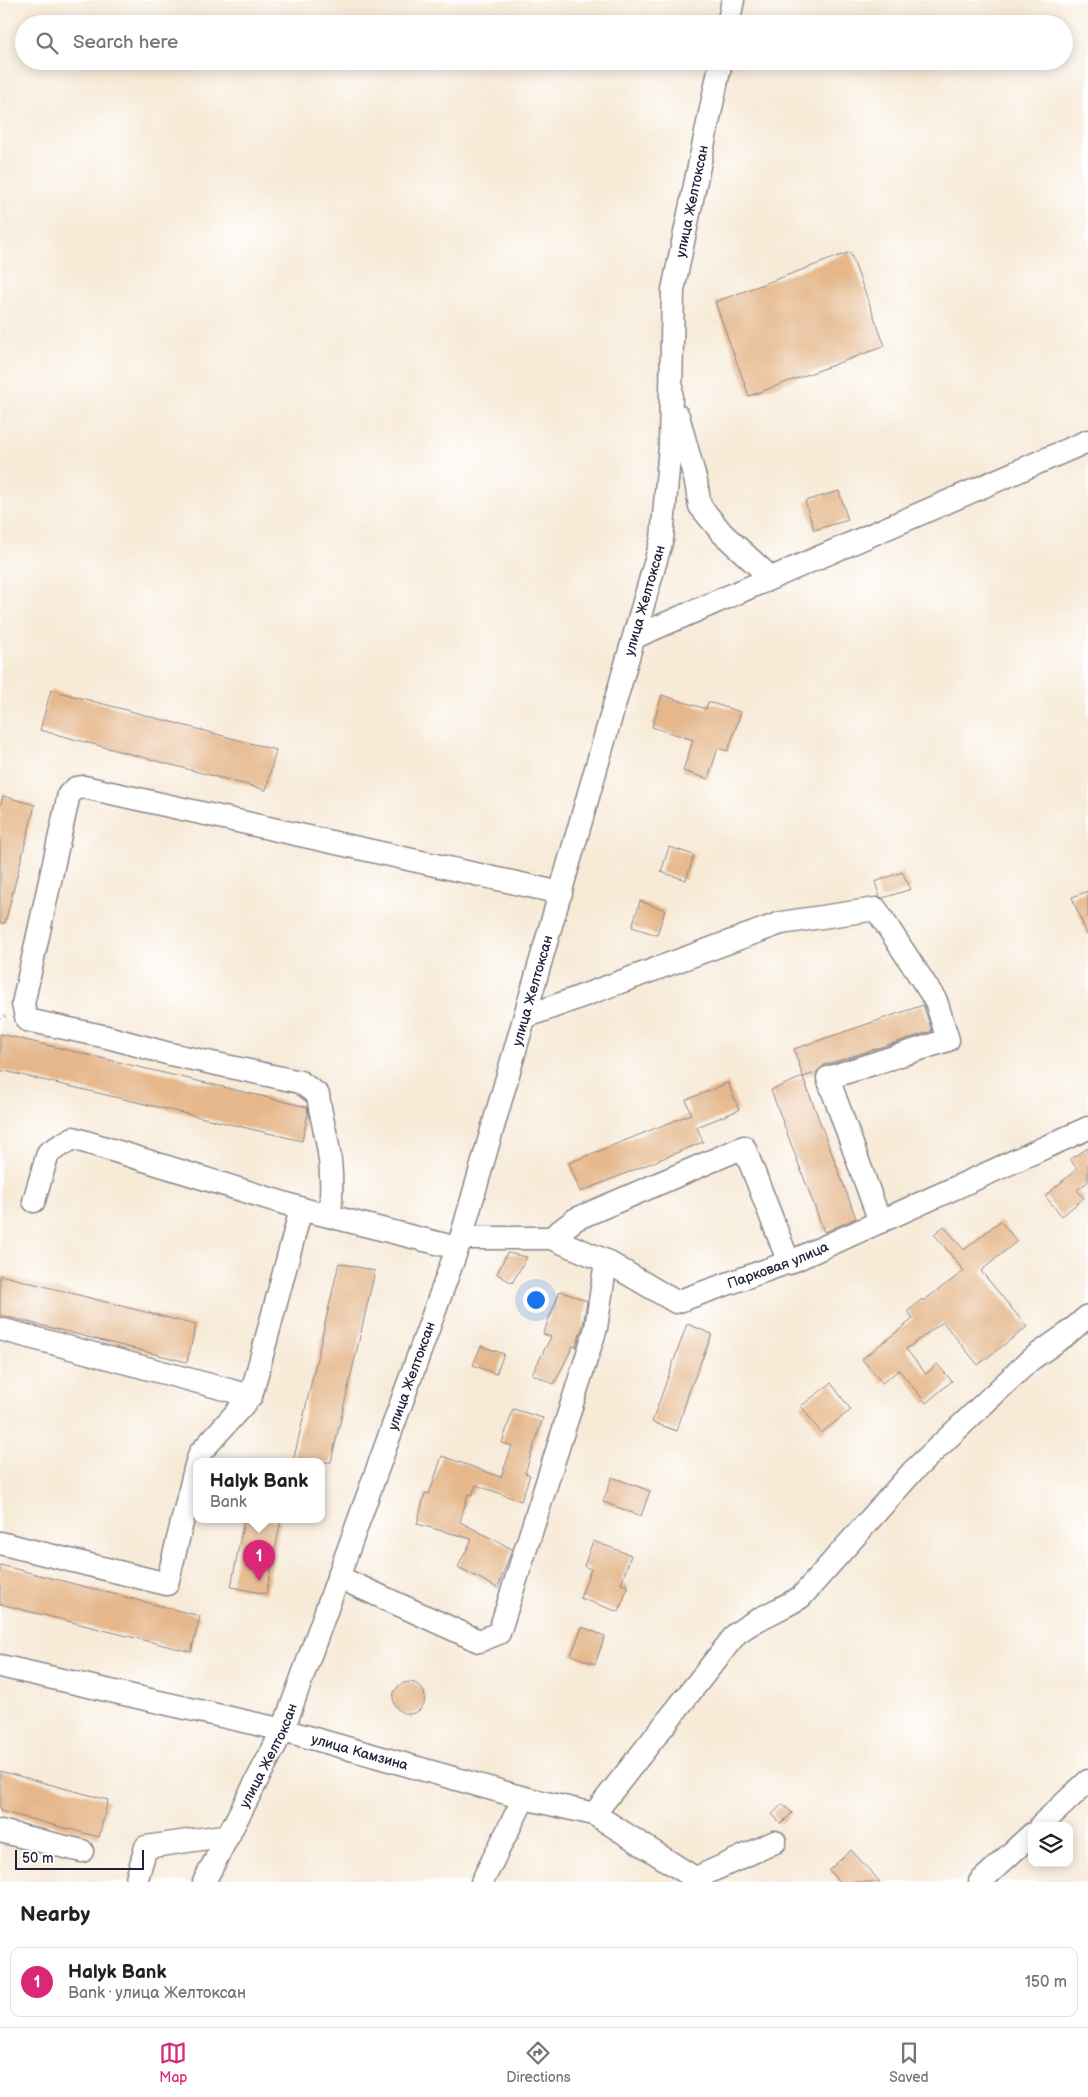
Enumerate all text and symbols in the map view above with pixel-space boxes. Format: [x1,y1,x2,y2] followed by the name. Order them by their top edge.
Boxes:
[15,15,1073,70] search box
[33,29,61,57] icon: search
[73,31,178,54] text: Search here
[672,143,712,259] street label: улица Желтоксан
[620,543,668,658] street label: улица Желтоксан
[508,933,556,1048] street label: улица Желтоксан
[725,1237,832,1292] street label: Парковая улица
[523,1287,549,1313] your location
[384,1319,439,1432] street label: улица Желтоксан
[193,1458,325,1523] popup
[210,1470,308,1493] text: Halyk Bank
[210,1493,247,1512] text: Bank
[243,1540,275,1581] pin: 1
[236,1701,300,1811] street label: улица Желтоксан
[309,1730,411,1774] street label: улица Камзина
[1028,1822,1073,1867] map controls
[1028,1822,1073,1867] button: layers
[15,1847,144,1870] scale bar
[22,1850,54,1867] text: 50 m
[20,1902,90,1927] text: Nearby
[68,1961,166,1984] text: Halyk Bank
[34,1973,40,1992] text: 1
[1025,1973,1067,1992] text: 150 m
[68,1984,246,2003] text: Bank · улица Желтоксан
[159,2039,188,2086] tab: Map
[506,2039,571,2086] tab: Directions
[889,2039,929,2086] tab: Saved

